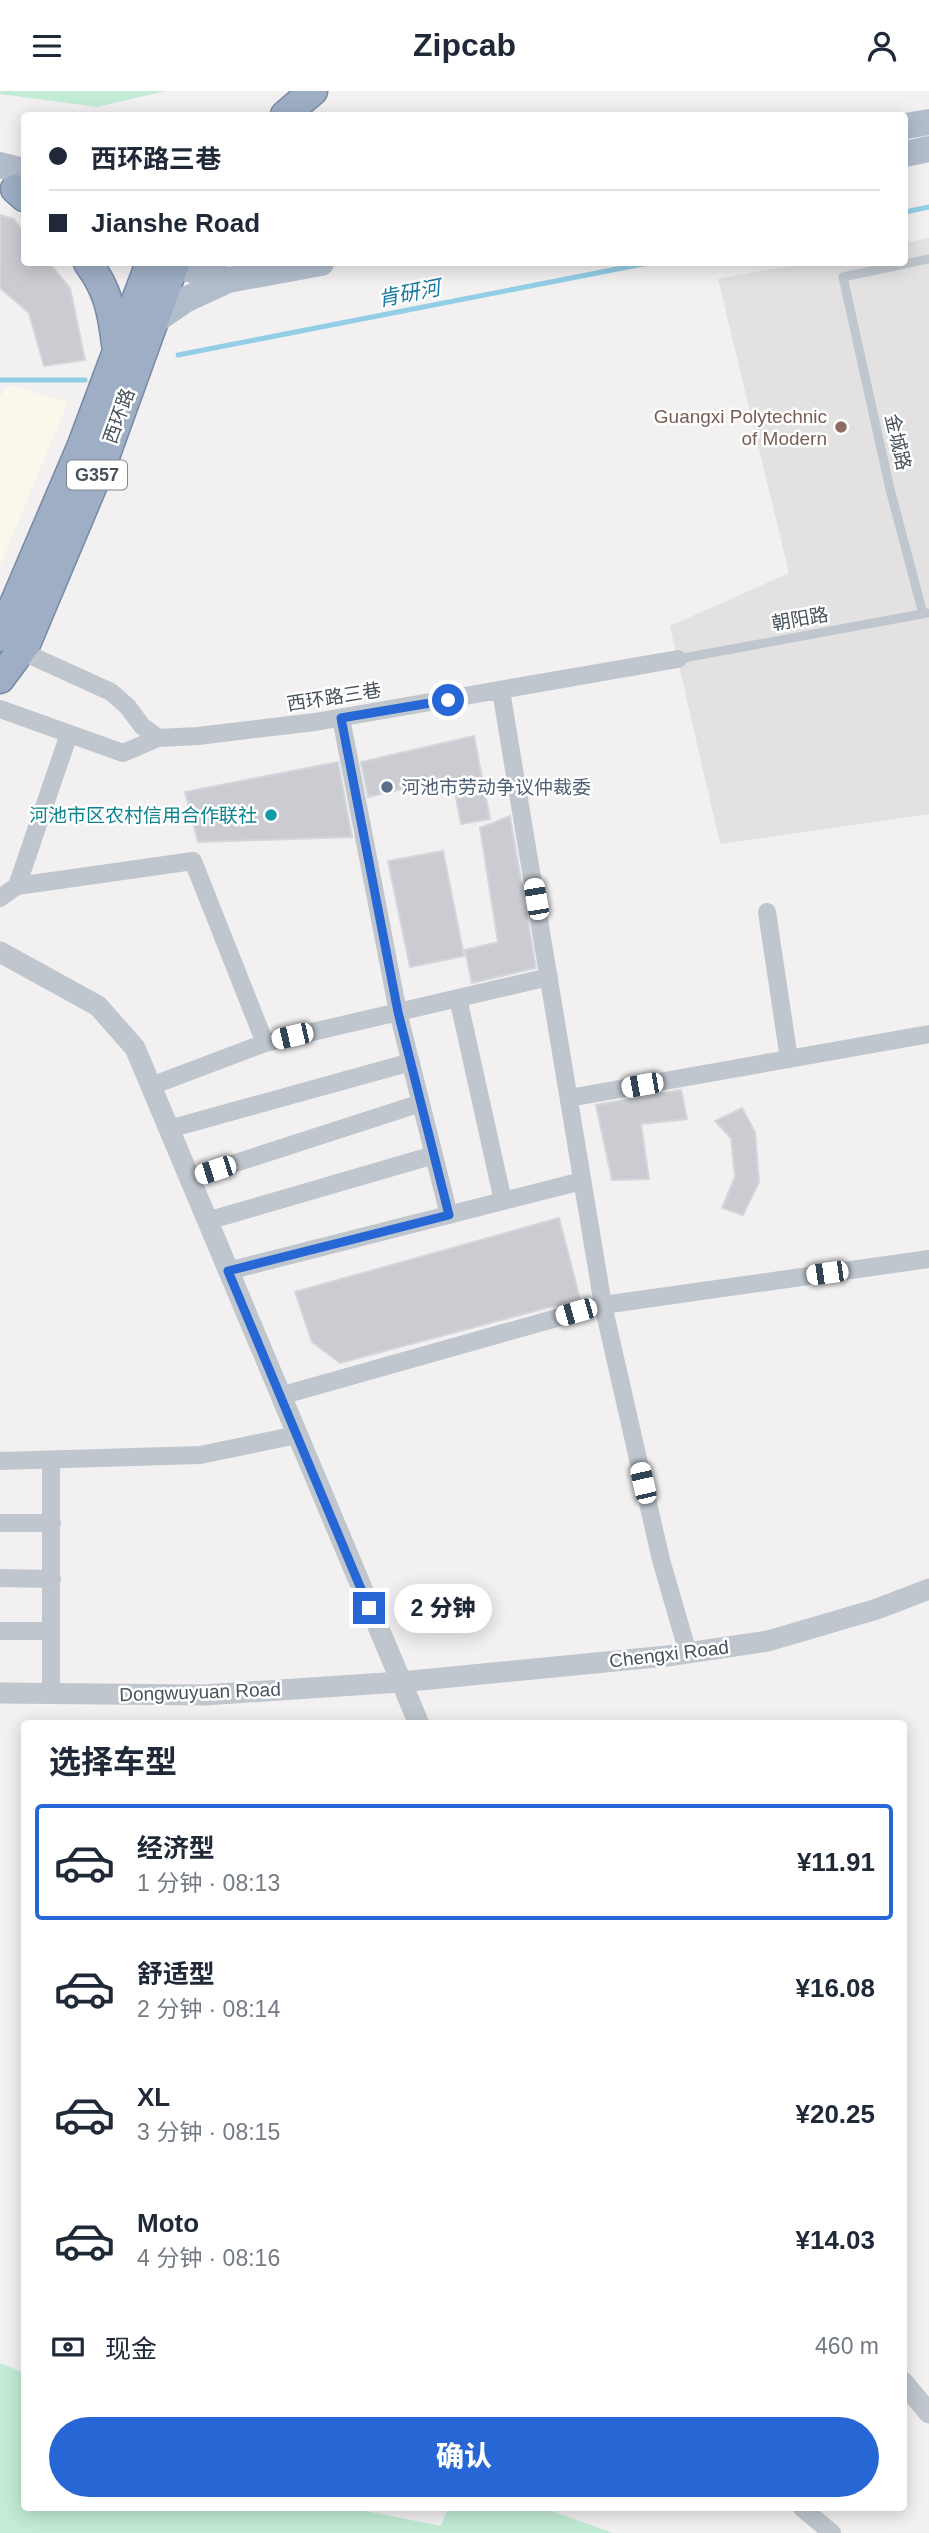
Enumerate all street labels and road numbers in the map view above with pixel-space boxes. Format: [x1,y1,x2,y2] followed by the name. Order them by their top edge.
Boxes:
[99,386,139,446] street label: 西环路
[881,412,915,472] street label: 金城路
[67,461,127,489] road number: G357
[770,604,830,634] street label: 朝阳路
[285,679,383,715] street label: 西环路三巷
[608,1636,730,1672] street label: Chengxi Road
[119,1679,281,1705] street label: Dongwuyuan Road

